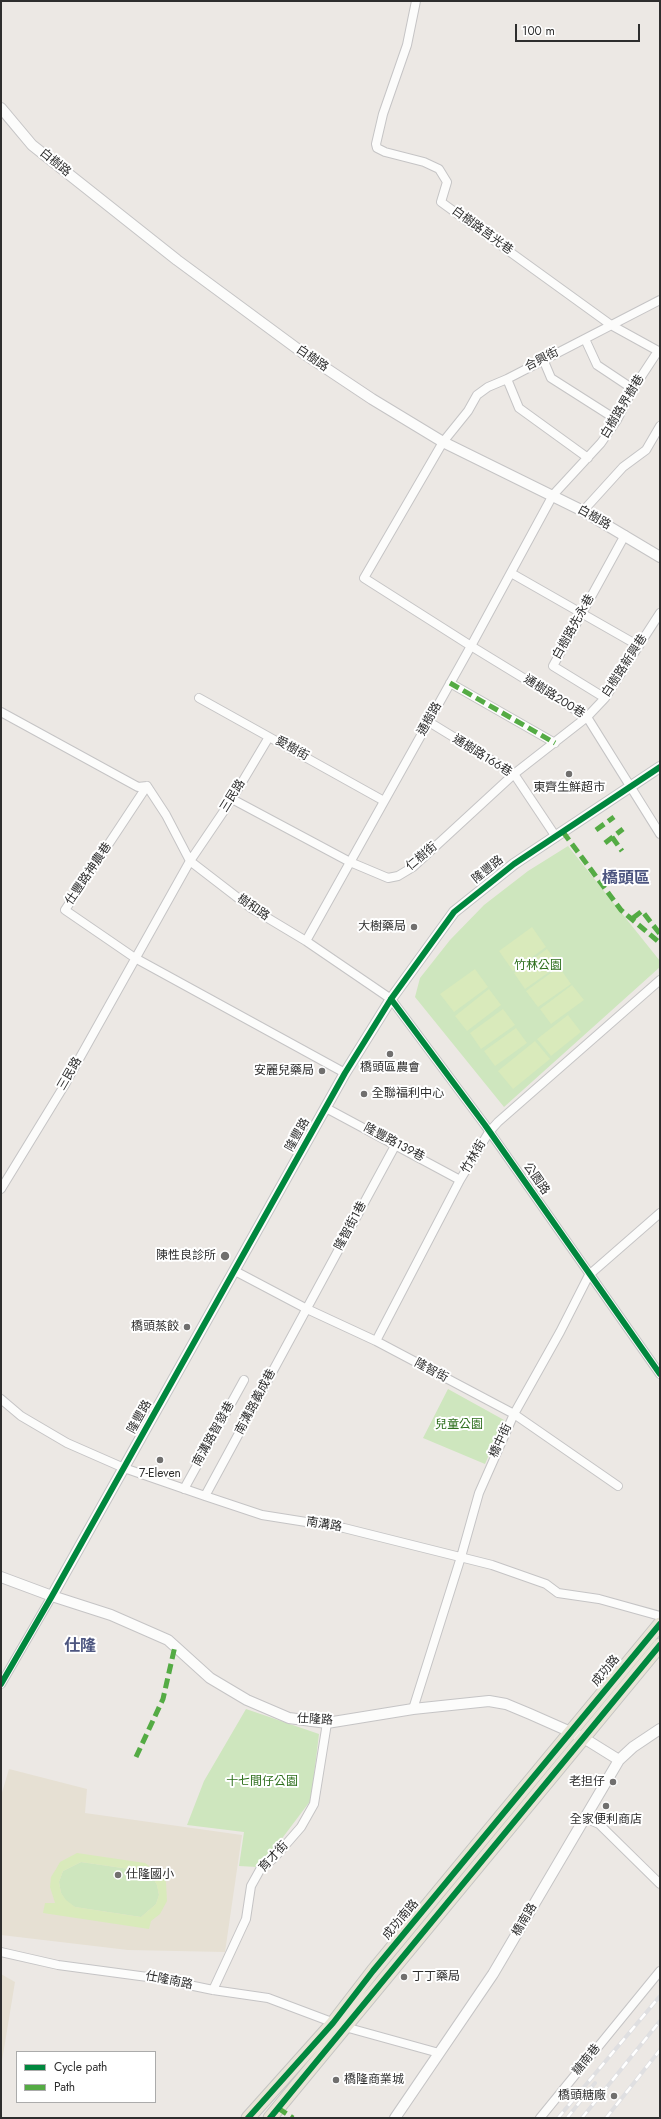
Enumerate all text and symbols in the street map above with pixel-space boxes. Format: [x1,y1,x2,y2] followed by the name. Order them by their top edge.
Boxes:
[517,16,642,42] scale bar
[522,22,555,40] text: 100 m
[36,146,74,180] street label: 白樹路
[449,204,515,258] street label: 白樹路莒光巷
[293,343,331,375] street label: 白樹路
[523,345,561,375] street label: 合興街
[598,372,648,442] street label: 白樹路界樹巷
[575,503,613,533] street label: 白樹路
[550,592,598,662] street label: 白樹路先永巷
[599,632,651,700] street label: 白樹路新興巷
[521,673,587,721] street label: 通樹路200巷
[415,700,445,738] street label: 通樹路
[450,732,514,780] street label: 通樹路166巷
[273,734,311,764] street label: 愛樹街
[564,769,574,779] marker: 東齊生鮮超市
[217,777,249,815] street label: 三民路
[533,781,605,795] place label: 東齊生鮮超市
[63,840,115,908] street label: 仕豐路神農巷
[404,840,440,874] street label: 仁樹街
[469,853,507,887] street label: 隆豐路
[602,869,650,889] district label: 橋頭區
[234,892,272,924] street label: 樹和路
[358,920,406,934] place label: 大樹藥局
[409,922,419,932] marker: 大樹藥局
[514,959,562,973] park label: 竹林公園
[385,1049,395,1059] marker: 橋頭區農會
[55,1055,85,1093] street label: 三民路
[360,1061,420,1075] place label: 橋頭區農會
[254,1064,314,1078] place label: 安麗兒藥局
[317,1066,327,1076] marker: 安麗兒藥局
[372,1087,444,1101] place label: 全聯福利中心
[359,1089,369,1099] marker: 全聯福利中心
[283,1116,313,1154] street label: 隆豐路
[361,1121,427,1165] street label: 隆豐路139巷
[459,1138,489,1176] street label: 竹林街
[520,1160,552,1198] street label: 公園路
[332,1199,370,1253] street label: 隆智街1巷
[156,1249,216,1263] place label: 陳性良診所
[219,1250,231,1262] marker: 陳性良診所
[131,1320,179,1334] place label: 橋頭蒸餃
[182,1322,192,1332] marker: 橋頭蒸餃
[412,1356,450,1386] street label: 隆智街
[233,1367,279,1437] street label: 南溝路義成巷
[125,1398,155,1436] street label: 隆豐路
[190,1399,238,1469] street label: 南溝路智發巷
[435,1418,483,1432] park label: 兒童公園
[487,1422,515,1460] street label: 橋中街
[155,1455,165,1465] marker: 7-Eleven
[139,1467,181,1481] place label: 7-Eleven
[305,1515,343,1535] street label: 南溝路
[64,1637,96,1657] district label: 仕隆
[589,1653,623,1689] street label: 成功路
[297,1712,333,1728] street label: 仕隆路
[226,1775,298,1789] park label: 十七間仔公園
[569,1775,605,1789] place label: 老担仔
[608,1777,618,1787] marker: 老担仔
[601,1801,611,1811] marker: 全家便利商店
[570,1813,642,1827] place label: 全家便利商店
[256,1839,292,1875] street label: 育才街
[126,1868,174,1882] place label: 仕隆國小
[113,1870,123,1880] marker: 仕隆國小
[380,1897,422,1943] street label: 成功南路
[510,1901,540,1939] street label: 橋南路
[144,1969,194,1993] street label: 仕隆南路
[412,1970,460,1984] place label: 丁丁藥局
[399,1972,409,1982] marker: 丁丁藥局
[570,2041,604,2079] street label: 糖南巷
[16,2051,156,2103] legend
[54,2058,107,2076] text: Cycle path
[344,2073,404,2087] place label: 橋隆商業城
[331,2075,341,2085] marker: 橋隆商業城
[54,2078,75,2096] text: Path
[558,2089,606,2103] place label: 橋頭糖廠
[609,2091,619,2101] marker: 橋頭糖廠

